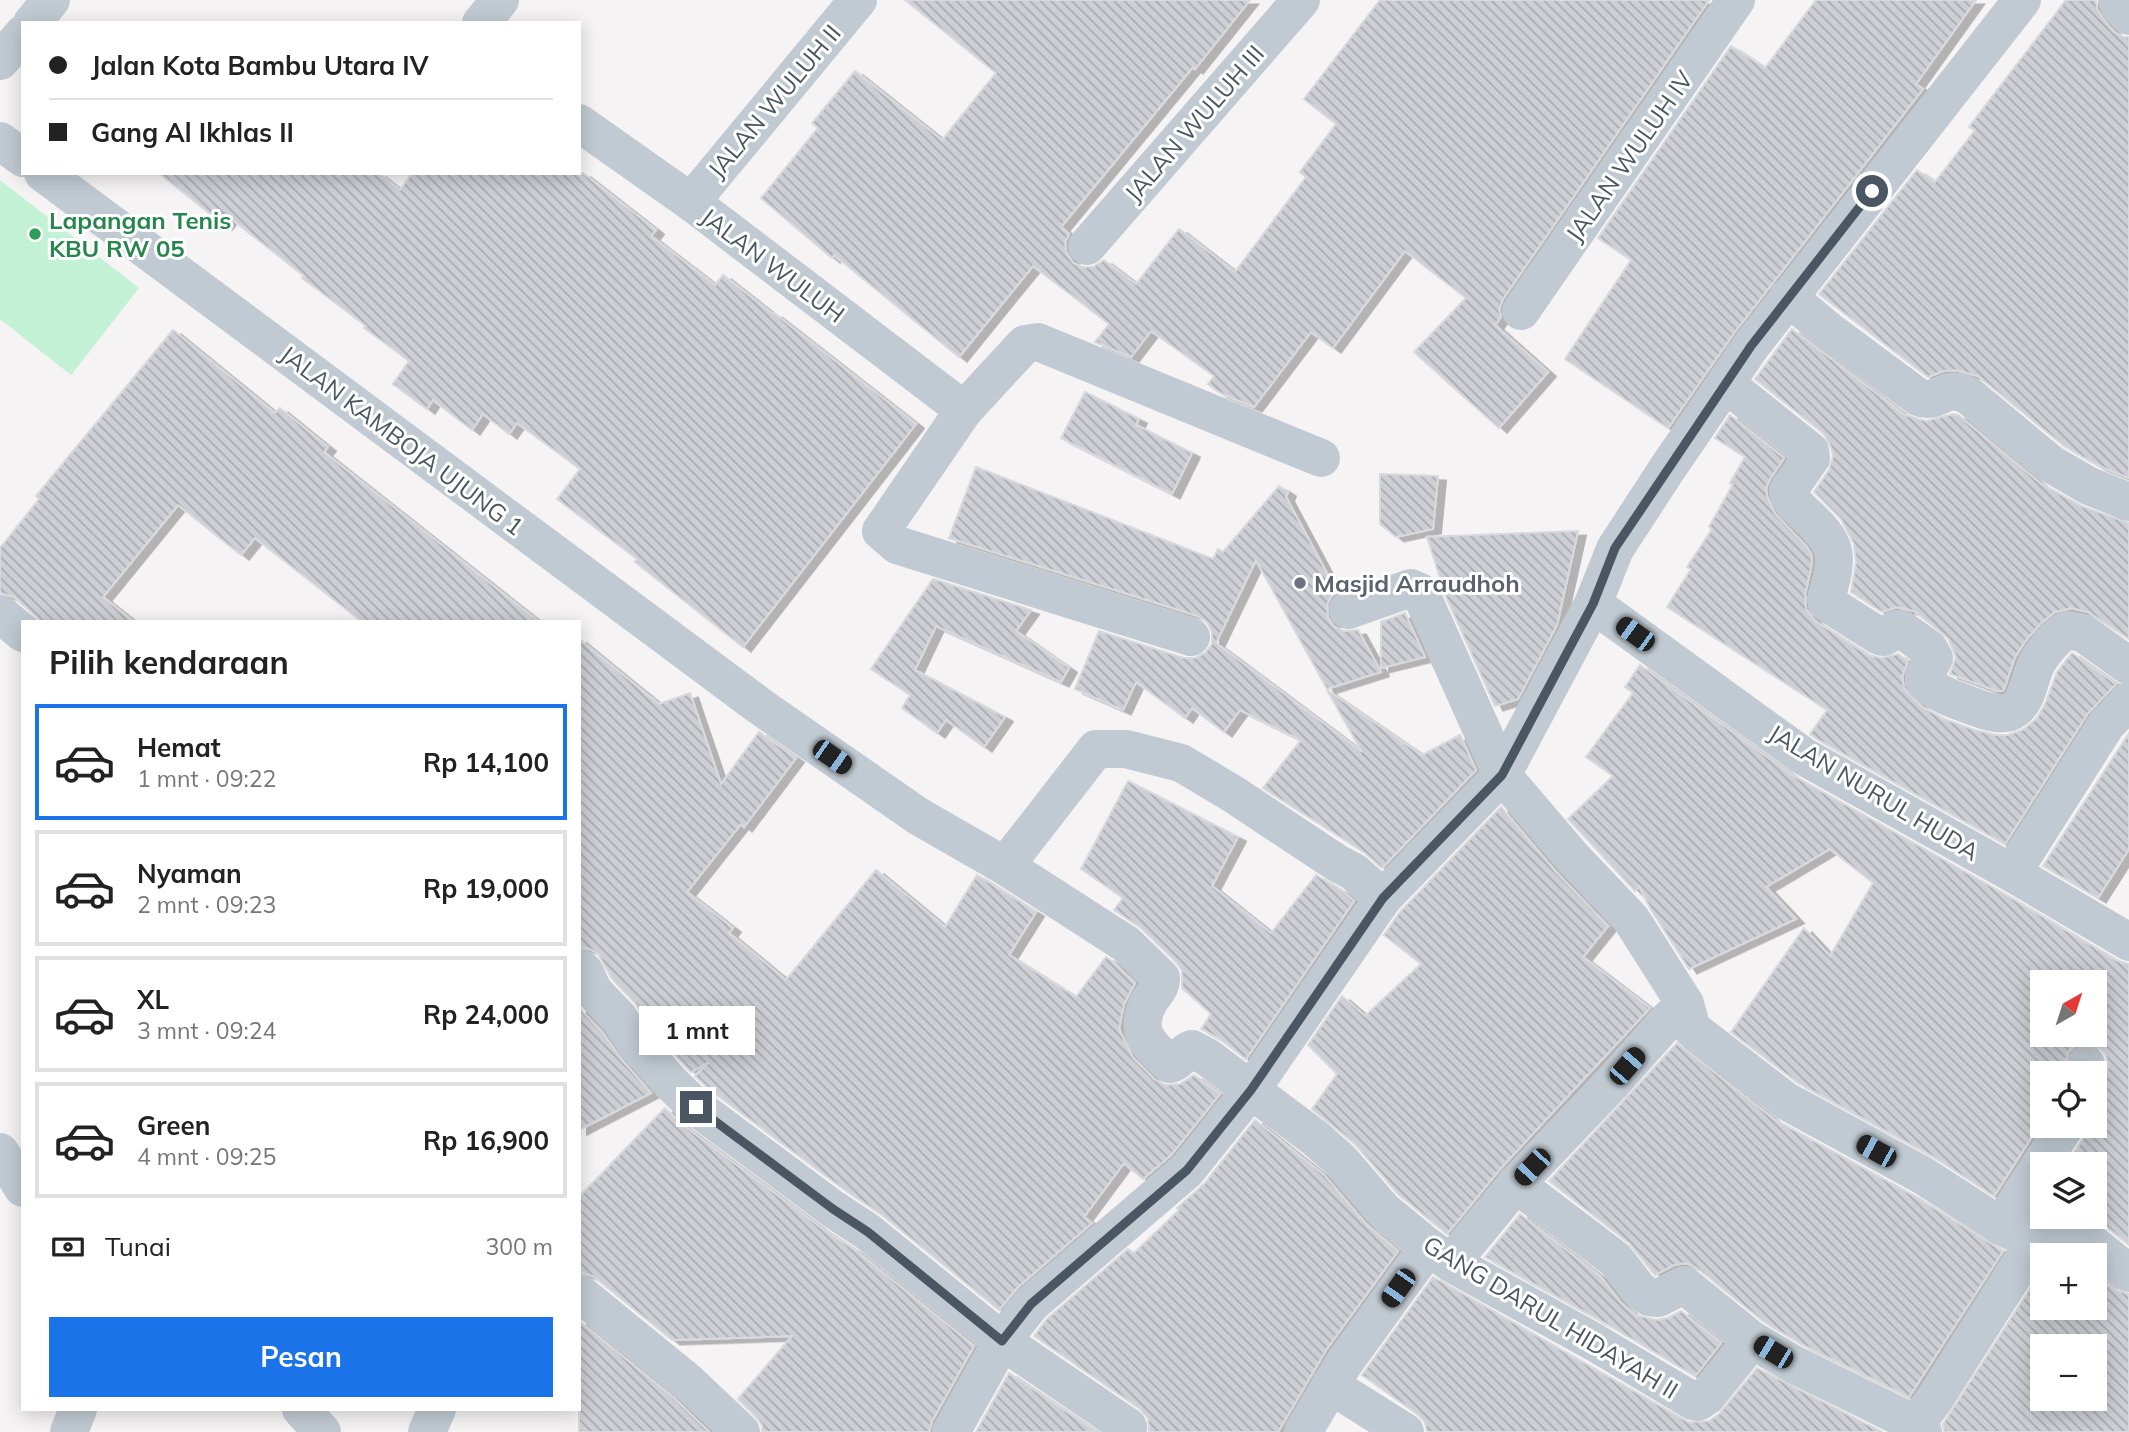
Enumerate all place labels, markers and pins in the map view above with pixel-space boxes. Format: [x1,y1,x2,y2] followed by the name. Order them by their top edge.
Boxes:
[49,205,231,263] place label: Lapangan Tenis KBU RW 05
[27,226,43,242] marker: Lapangan Tenis KBU RW 05
[1314,568,1520,598] place label: Masjid Arraudhoh
[1292,575,1308,591] marker: Masjid Arraudhoh

